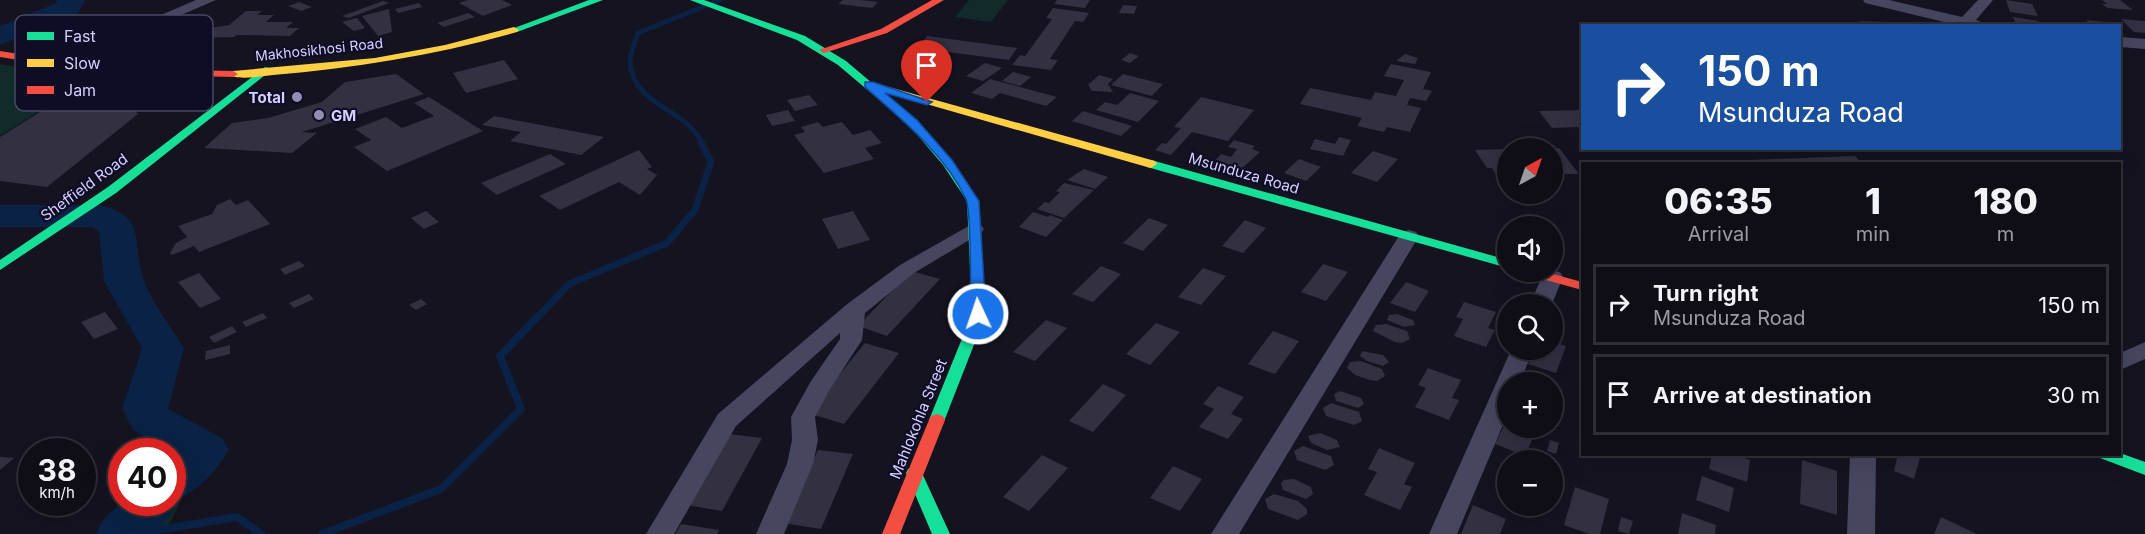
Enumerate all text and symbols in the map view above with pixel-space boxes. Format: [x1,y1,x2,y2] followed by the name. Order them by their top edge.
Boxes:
[15,15,213,111] legend
[64,26,96,46] text: Fast
[254,34,384,64] street label: Makhosikhosi Road
[901,40,952,102] pin
[1698,45,1820,96] text: 150 m
[1599,48,1677,126] icon: right
[910,49,943,82] icon: arrive
[64,53,101,73] text: Slow
[64,80,96,100] text: Jam
[249,88,285,107] place label: Total
[290,90,304,104] marker: Total
[1698,96,1904,129] text: Msunduza Road
[331,106,356,125] place label: GM
[312,108,326,122] marker: GM
[1497,138,1563,204] north arrow
[1497,138,1563,516] map controls
[1186,148,1302,198] street label: Msunduza Road
[37,149,131,225] street label: Sheffield Road
[1664,179,1773,223] text: 06:35
[1865,179,1881,223] text: 1
[1973,179,2038,223] text: 180
[1497,216,1563,282] button: sound
[1688,222,1749,246] text: Arrival
[1856,222,1890,246] text: min
[1997,222,2014,246] text: m
[1653,280,1759,306] text: Turn right
[946,282,1010,346] position arrow
[1602,288,1635,321] icon: right
[2038,292,2100,318] text: 150 m
[1497,294,1563,360] button: search
[1653,306,1805,330] text: Msunduza Road
[885,356,951,482] street label: Mahlokohla Street
[1497,372,1563,438] button: +
[1602,378,1635,411] icon: arrive
[1653,382,1872,408] text: Arrive at destination
[2047,382,2100,408] text: 30 m
[108,438,186,516] speed limit sign: 40
[1497,450,1563,516] button: −
[38,452,76,488] text: 38
[39,483,75,502] text: km/h

